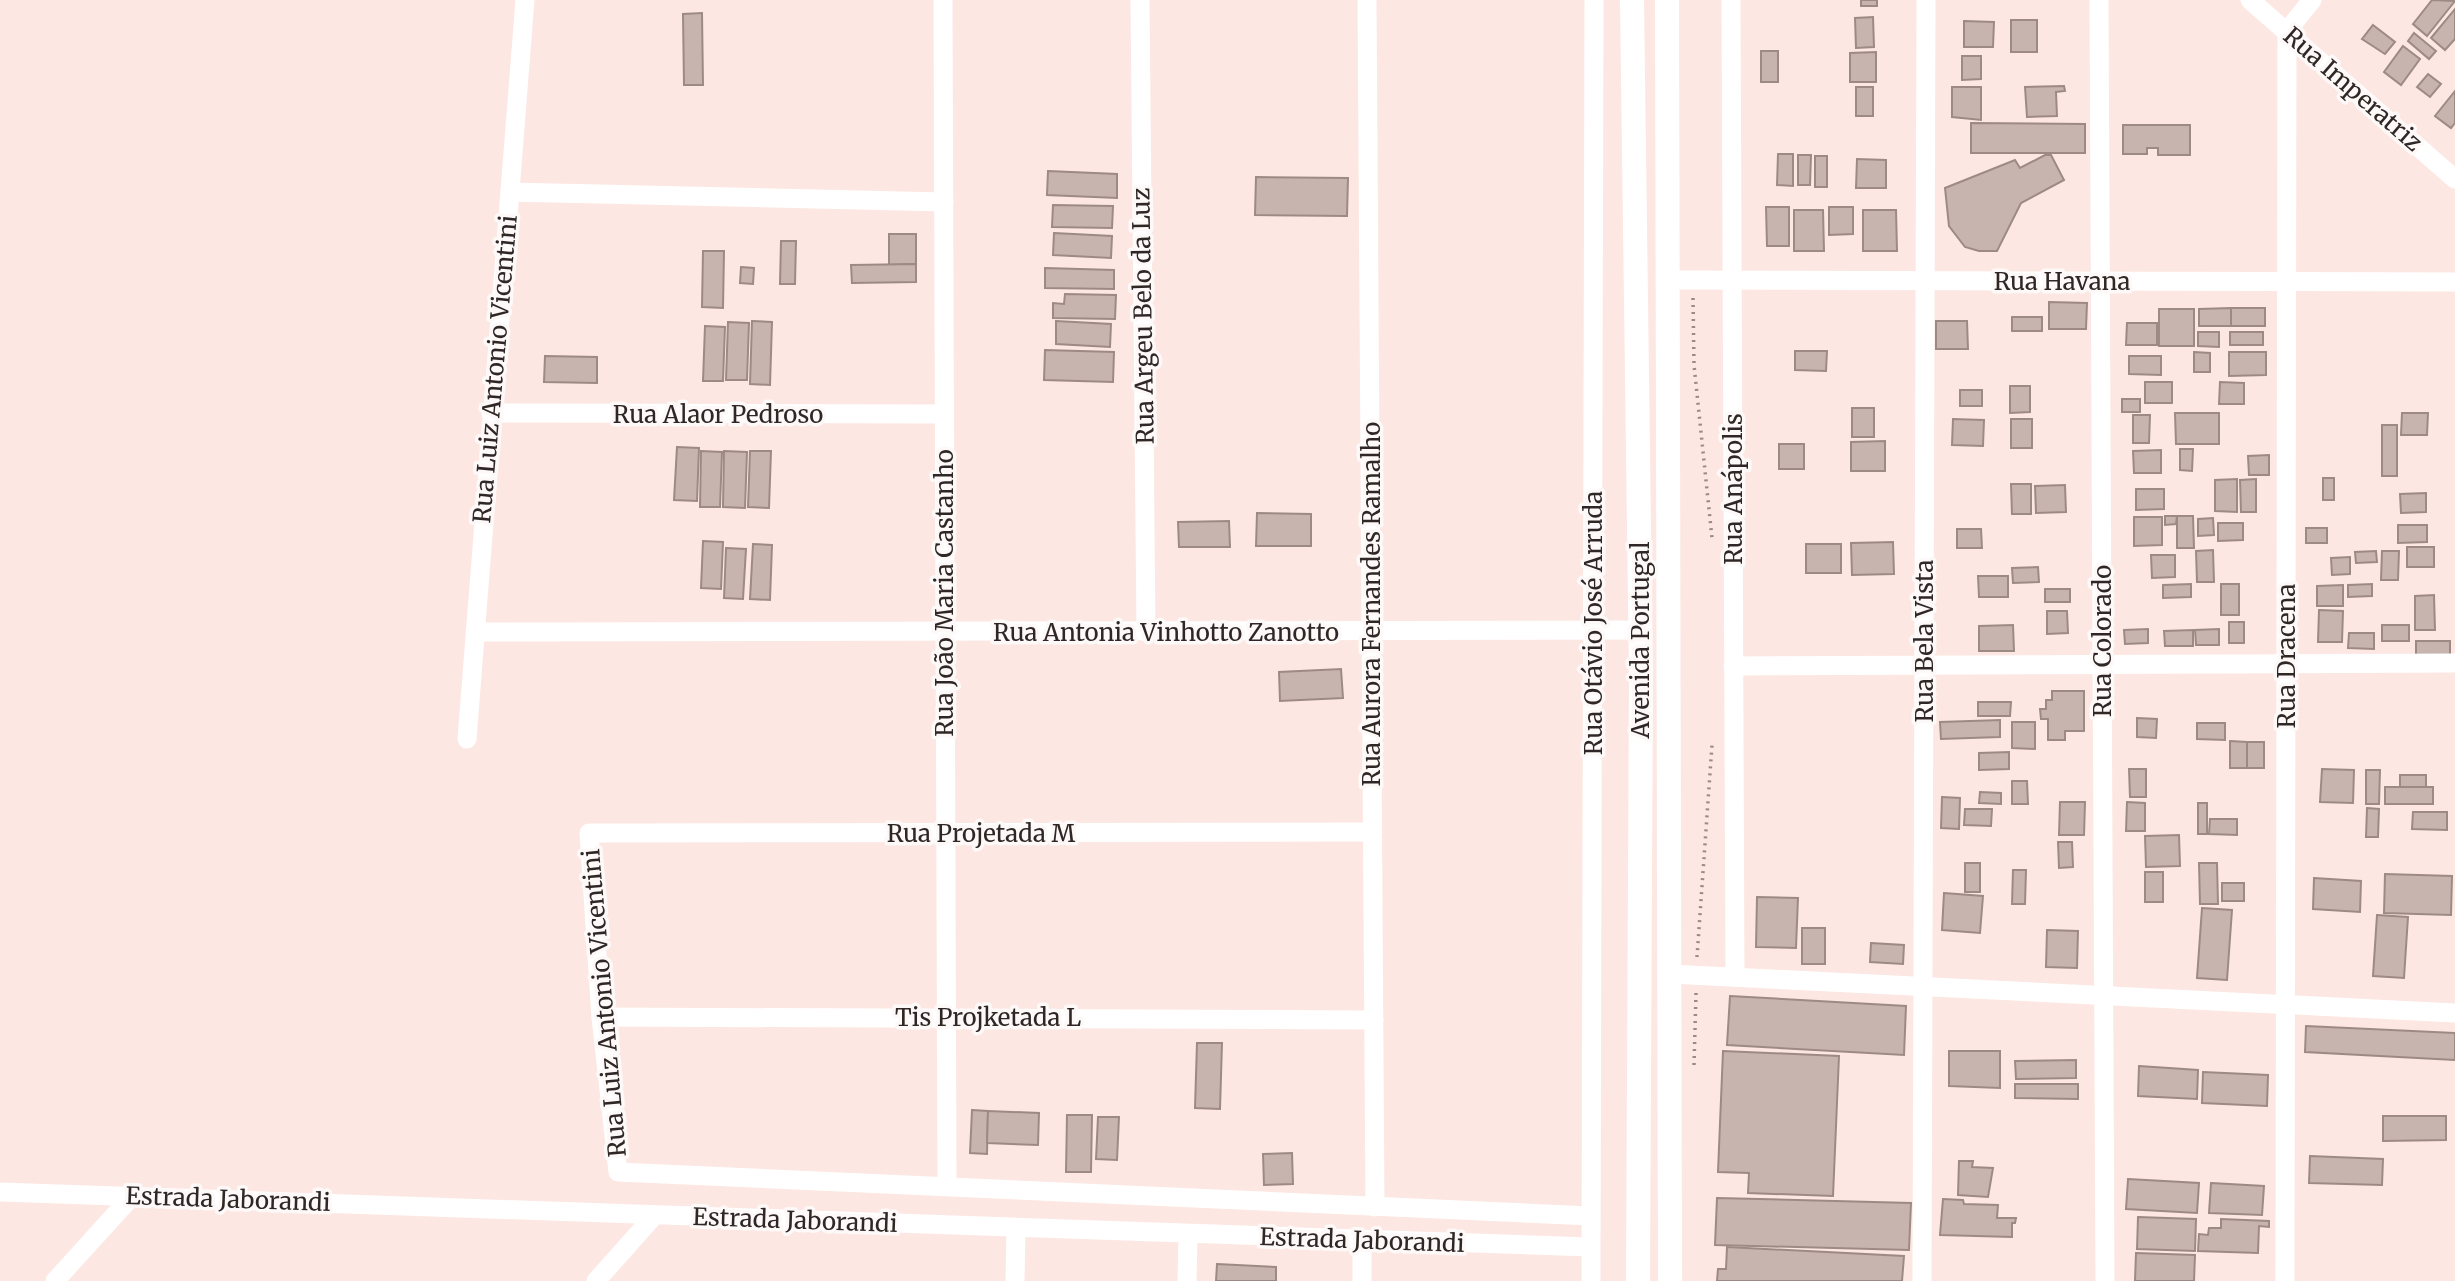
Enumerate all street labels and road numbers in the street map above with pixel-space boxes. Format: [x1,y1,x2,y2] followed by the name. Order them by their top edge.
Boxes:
[2277,20,2429,158] street label: Rua Imperatriz
[1125,187,1161,445] street label: Rua Argeu Belo da Luz
[466,214,524,524] street label: Rua Luiz Antonio Vicentini
[1994,266,2130,297] street label: Rua Havana
[613,399,823,430] street label: Rua Alaor Pedroso
[1718,413,1749,565] street label: Rua Anápolis
[1356,422,1387,786] street label: Rua Aurora Fernandes Ramalho
[929,449,960,737] street label: Rua João Maria Castanho
[1578,491,1609,755] street label: Rua Otávio José Arruda
[1625,542,1656,739] street label: Avenida Portugal
[1909,559,1940,722] street label: Rua Bela Vista
[2087,565,2118,717] street label: Rua Colorado
[2271,584,2302,728] street label: Rua Dracena
[993,617,1339,648] street label: Rua Antonia Vinhotto Zanotto
[887,818,1076,849] street label: Rua Projetada M
[575,848,633,1158] street label: Rua Luiz Antonio Vicentini
[895,1002,1081,1033] street label: Tis Projketada L
[125,1180,331,1218] street label: Estrada Jaborandi
[692,1201,898,1239] street label: Estrada Jaborandi
[1259,1221,1465,1259] street label: Estrada Jaborandi

